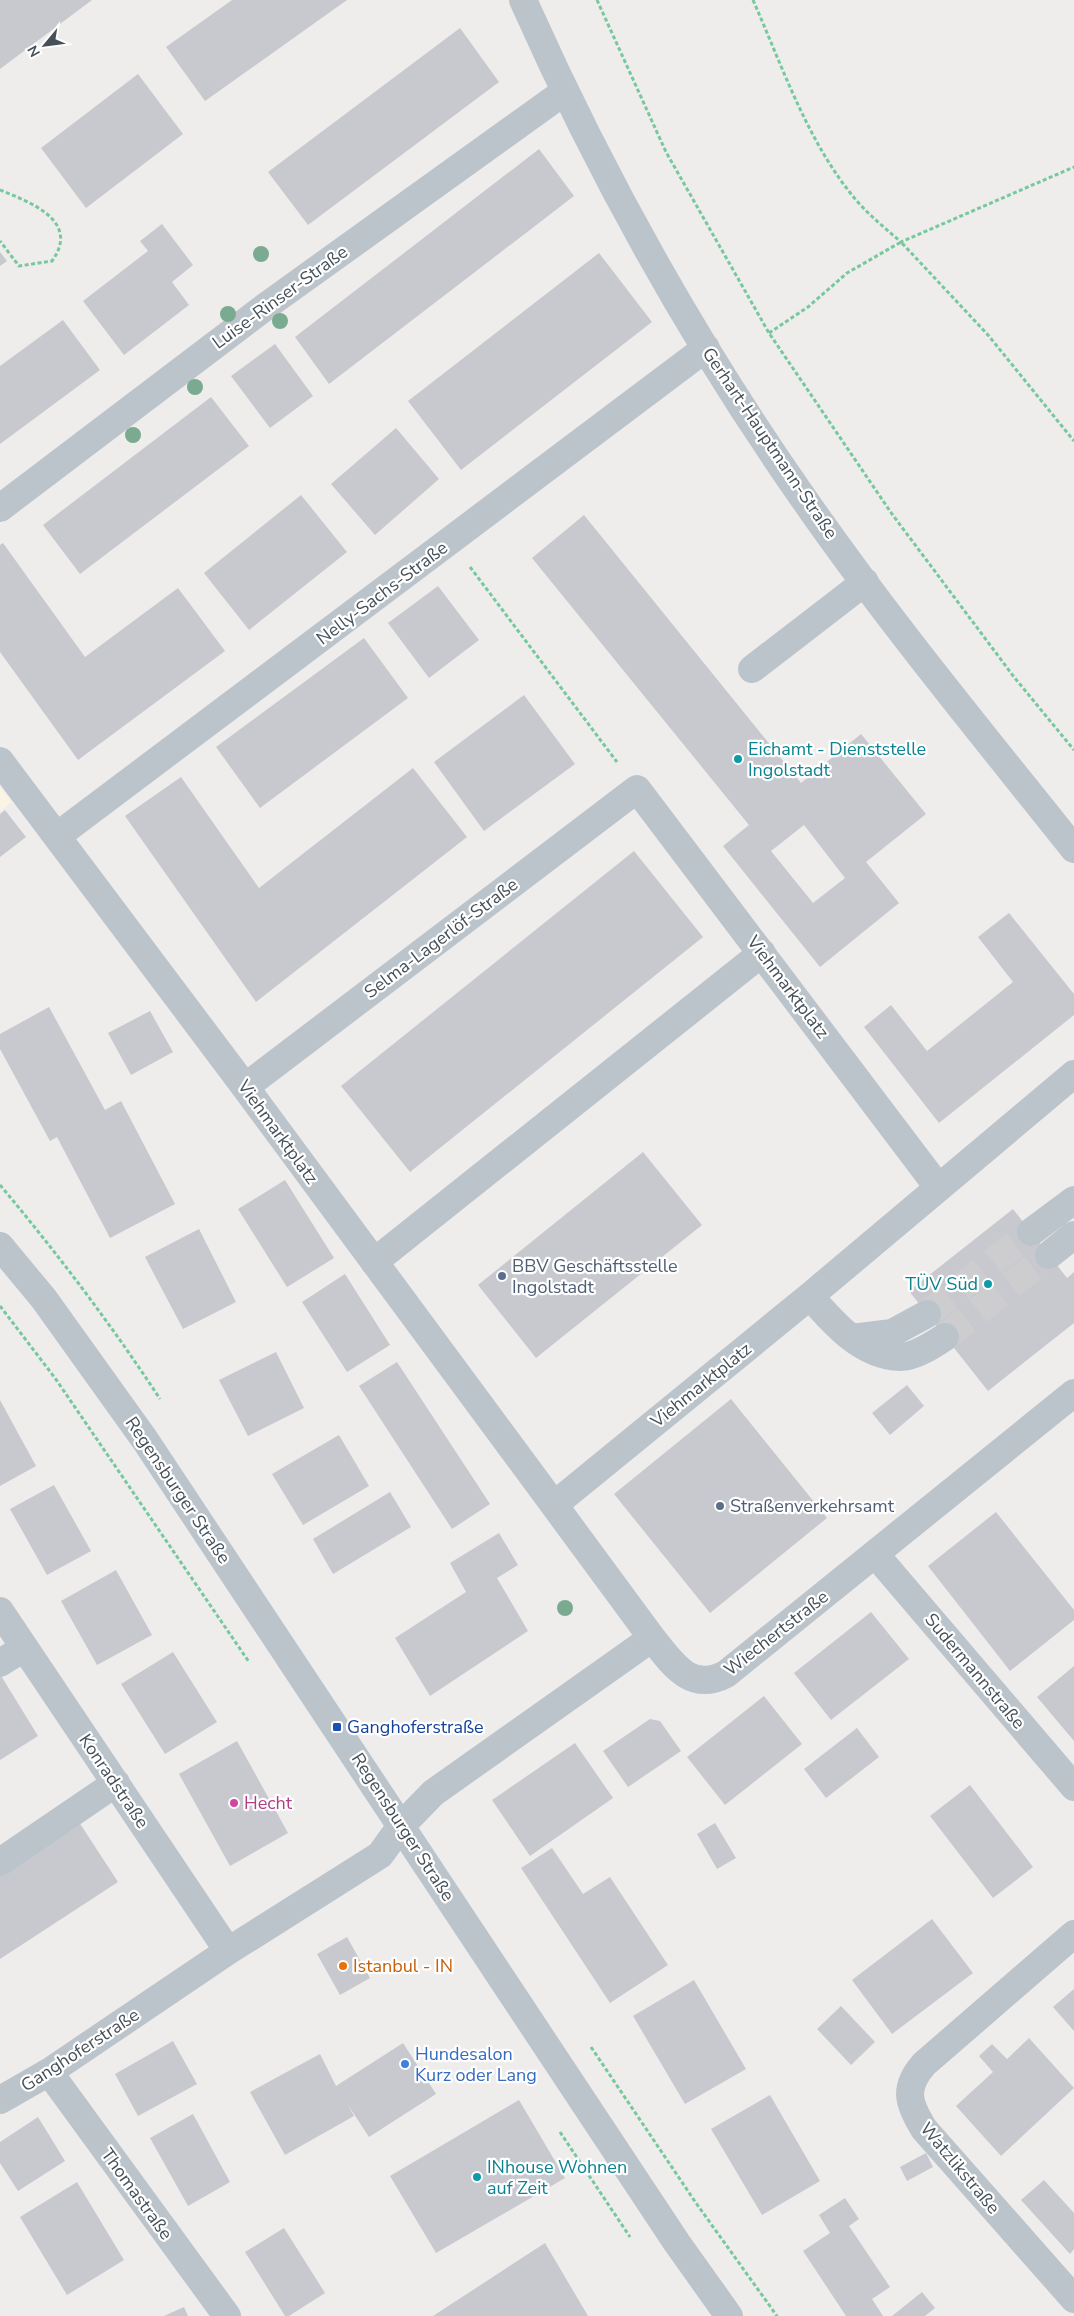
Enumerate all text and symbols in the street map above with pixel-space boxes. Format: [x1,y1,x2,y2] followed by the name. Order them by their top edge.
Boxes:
[20,20,70,70] north arrow
[23,42,45,60] text: N
[207,240,353,354] street label: Luise-Rinser-Straße
[697,343,843,543] street label: Gerhart-Hauptmann-Straße
[311,536,453,650] street label: Nelly-Sachs-Straße
[748,737,926,782] place label: Eichamt - Dienststelle Ingolstadt
[732,753,744,765] marker: Eichamt - Dienststelle Ingolstadt
[359,872,523,1004] street label: Selma-Lagerlöf-Straße
[741,930,835,1043] street label: Viehmarktplatz
[232,1074,324,1189] street label: Viehmarktplatz
[512,1254,678,1299] place label: BBV Geschäftsstelle Ingolstadt
[496,1270,508,1282] marker: BBV Geschäftsstelle Ingolstadt
[905,1272,978,1296] place label: TÜV Süd
[982,1278,994,1290] marker: TÜV Süd
[645,1337,756,1434] street label: Viehmarktplatz
[120,1412,236,1568] street label: Regensburger Straße
[730,1494,895,1518] place label: Straßenverkehrsamt
[714,1500,726,1512] marker: Straßenverkehrsamt
[719,1585,833,1681] street label: Wiechertstraße
[919,1608,1031,1734] street label: Sudermannstraße
[347,1715,484,1739] place label: Ganghoferstraße
[331,1721,343,1733] marker: Ganghoferstraße
[74,1729,154,1833] street label: Konradstraße
[346,1748,460,1906] street label: Regensburger Straße
[244,1791,293,1815] place label: Hecht
[228,1797,240,1809] marker: Hecht
[353,1954,453,1978] place label: Istanbul - IN
[337,1960,349,1972] marker: Istanbul - IN
[16,2003,144,2097] street label: Ganghoferstraße
[415,2042,537,2087] place label: Hundesalon Kurz oder Lang
[399,2058,411,2070] marker: Hundesalon Kurz oder Lang
[915,2117,1005,2219] street label: Watzlikstraße
[96,2143,178,2245] street label: Thomastraße
[487,2155,627,2200] place label: INhouse Wohnen auf Zeit
[471,2171,483,2183] marker: INhouse Wohnen auf Zeit

